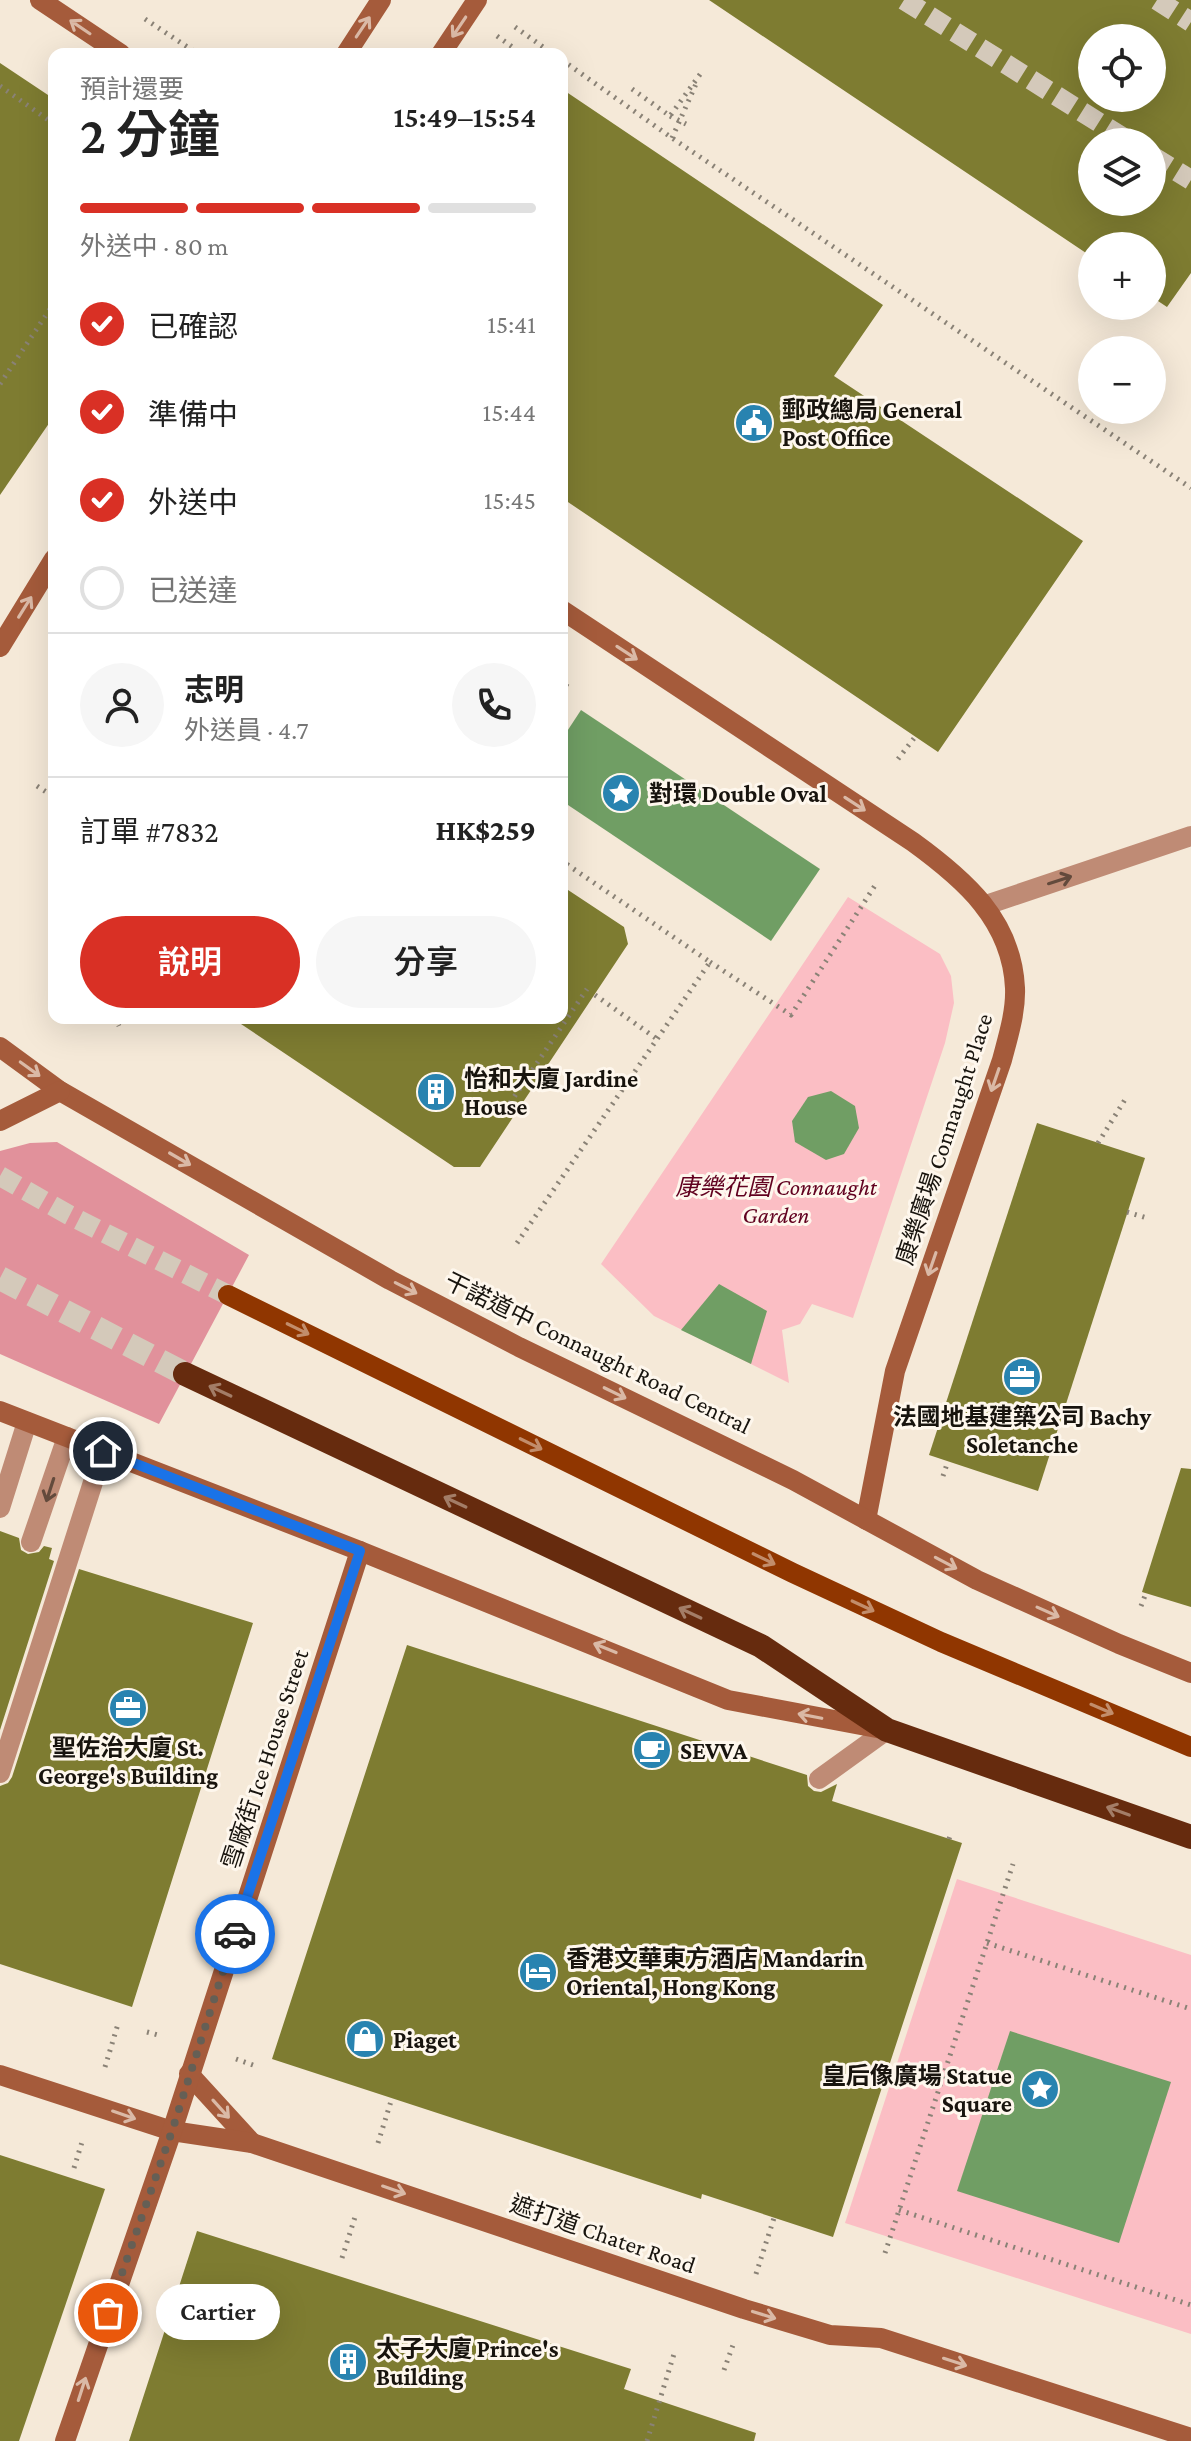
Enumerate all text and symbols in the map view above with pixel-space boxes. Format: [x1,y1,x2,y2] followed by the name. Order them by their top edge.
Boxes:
[451,15,467,38] one-way arrow
[355,16,372,38] one-way arrow
[70,19,92,35] one-way arrow
[1078,24,1166,424] map controls
[1078,24,1166,112] button: locate
[80,75,184,104] text: 預計還要
[394,100,536,133] text: 15:49–15:54
[80,106,220,164] text: 2 分鐘
[1078,128,1166,216] button: layers
[80,232,228,261] text: 外送中 · 80 m
[1078,232,1166,320] button: +
[80,302,124,346] icon: check
[148,310,238,343] text: 已確認
[487,310,536,339] text: 15:41
[1078,336,1166,424] button: −
[80,390,124,434] icon: check
[782,396,962,451] place label: 郵政總局 General Post Office
[148,398,238,431] text: 準備中
[483,398,536,427] text: 15:44
[733,402,775,444] public building icon: 郵政總局 General Post Office
[80,478,124,522] icon: check
[148,486,238,519] text: 外送中
[484,486,536,515] text: 15:45
[148,574,238,607] text: 已送達
[17,596,33,619] one-way arrow
[615,645,638,661] one-way arrow
[80,663,164,747] button: person
[452,663,536,747] button: phone
[184,673,244,706] text: 志明
[184,716,308,745] text: 外送員 · 4.7
[600,772,642,814] place icon: 對環 Double Oval
[649,780,827,807] place label: 對環 Double Oval
[843,796,866,812] one-way arrow
[435,813,536,846] text: HK$259
[80,815,219,848] text: 訂單 #7832
[1046,872,1072,887] one-way arrow
[80,916,300,1008] button: 說明
[316,916,536,1008] button: 分享
[891,1010,997,1268] street label: 康樂廣場 Connaught Place
[19,1060,40,1077] one-way arrow
[464,1065,638,1120] place label: 怡和大廈 Jardine House
[987,1068,1001,1092] one-way arrow
[415,1071,457,1113] building icon: 怡和大廈 Jardine House
[168,1151,191,1167] one-way arrow
[675,1173,878,1228] park label: 康樂花園 Connaught Garden
[924,1251,938,1276] one-way arrow
[441,1267,755,1439] street label: 干諾道中 Connaught Road Central
[393,1281,417,1297] one-way arrow
[285,1322,309,1337] one-way arrow
[1001,1356,1043,1398] office icon: 法國地基建築公司 Bachy Soletanche
[208,1383,232,1398] one-way arrow
[602,1386,626,1401] one-way arrow
[893,1403,1152,1458] place label: 法國地基建築公司 Bachy Soletanche
[69,1417,137,1485] pin
[81,1429,125,1473] icon: home
[518,1437,542,1452] one-way arrow
[42,1477,56,1502] one-way arrow
[443,1494,467,1509] one-way arrow
[752,1552,776,1567] one-way arrow
[934,1555,957,1571] one-way arrow
[851,1599,875,1614] one-way arrow
[678,1605,702,1620] one-way arrow
[1036,1605,1060,1620] one-way arrow
[593,1640,618,1655] one-way arrow
[217,1645,314,1872] street label: 雪廠街 Ice House Street
[107,1687,149,1729] office icon: 聖佐治大廈 St. George's Building
[1089,1703,1114,1718] one-way arrow
[798,1707,823,1722] one-way arrow
[631,1729,673,1771] cafe icon: SEVVA
[38,1734,218,1789] place label: 聖佐治大廈 St. George's Building
[680,1737,748,1764] place label: SEVVA
[1106,1803,1130,1817] one-way arrow
[195,1894,275,1974] courier
[213,1912,257,1956] icon: car
[566,1945,864,2001] place label: 香港文華東方酒店 Mandarin Oriental, Hong Kong
[517,1951,559,1993] hotel icon: 香港文華東方酒店 Mandarin Oriental, Hong Kong
[344,2018,386,2060] shop icon: Piaget
[393,2026,457,2053] place label: Piaget
[822,2062,1012,2117] place label: 皇后像廣場 Statue Square
[1019,2068,1061,2110] place icon: 皇后像廣場 Statue Square
[211,2098,229,2118] one-way arrow
[111,2109,136,2123] one-way arrow
[381,2184,406,2199] one-way arrow
[507,2190,700,2279] street label: 遮打道 Chater Road
[74,2279,142,2347] pin
[156,2285,280,2341] callout: Cartier
[86,2291,130,2335] icon: bag
[180,2297,256,2326] text: Cartier
[750,2308,776,2323] one-way arrow
[376,2335,559,2390] place label: 太子大廈 Prince's Building
[327,2341,369,2383] building icon: 太子大廈 Prince's Building
[942,2355,968,2370] one-way arrow
[76,2377,91,2402] one-way arrow

